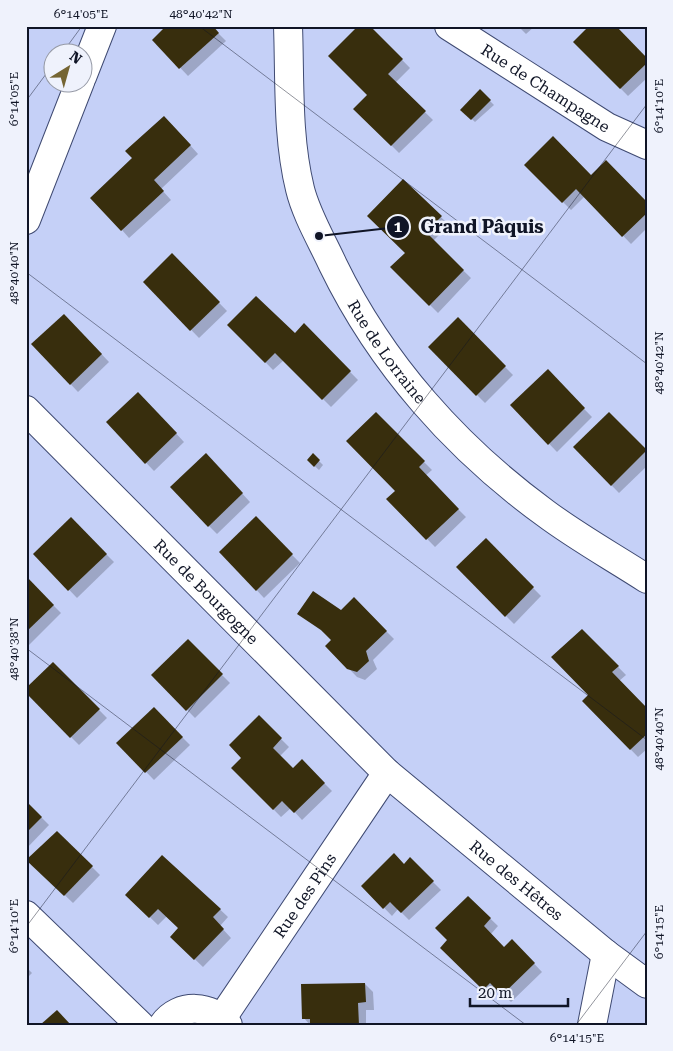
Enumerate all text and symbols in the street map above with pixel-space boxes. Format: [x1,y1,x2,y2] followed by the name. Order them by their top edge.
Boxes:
[54,7,108,21] text: 6°14'05"E
[169,7,233,21] text: 48°40'42"N
[478,40,614,136] street label: Rue de Champagne
[42,42,92,92] north arrow
[67,48,85,67] text: N
[7,72,21,126] text: 6°14'05"E
[652,79,666,133] text: 6°14'10"E
[386,211,554,244] callout: Grand Pâquis
[421,216,543,237] text: Grand Pâquis
[394,218,403,236] text: 1
[7,241,21,305] text: 48°40'40"N
[344,296,430,407] street label: Rue de Lorraine
[652,331,666,395] text: 48°40'42"N
[150,535,263,648] street label: Rue de Bourgogne
[7,617,21,681] text: 48°40'38"N
[652,707,666,771] text: 48°40'40"N
[466,836,567,924] street label: Rue des Hêtres
[269,849,340,941] street label: Rue des Pins
[7,899,21,953] text: 6°14'10"E
[652,905,666,959] text: 6°14'15"E
[470,976,568,1008] scale bar
[478,984,513,1002] text: 20 m
[550,1031,604,1045] text: 6°14'15"E

